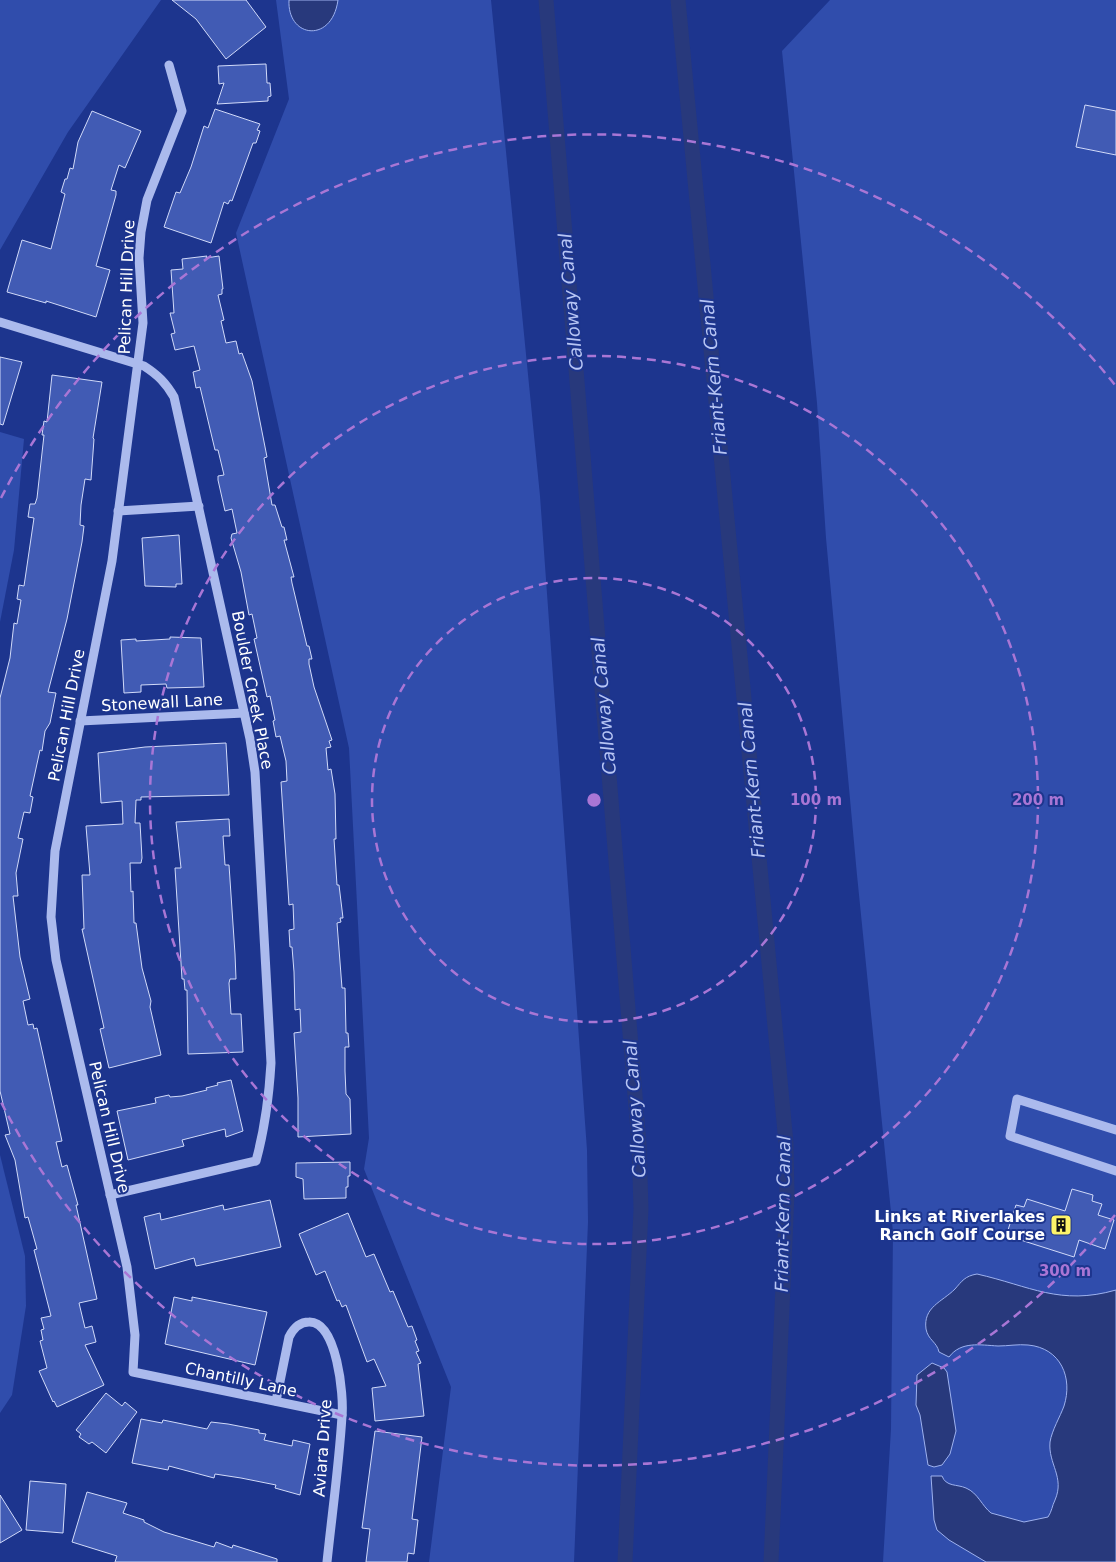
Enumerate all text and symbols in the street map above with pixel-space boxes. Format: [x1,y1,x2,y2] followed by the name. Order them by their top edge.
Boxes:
[115,219,138,355] street label: Pelican Hill Drive
[554,232,587,372] water label: Calloway Canal
[696,298,731,456] water label: Friant-Kern Canal
[228,609,277,771] street label: Boulder Creek Place
[587,636,620,776] water label: Calloway Canal
[44,647,89,783] street label: Pelican Hill Drive
[101,690,223,715] street label: Stonewall Lane
[734,701,769,859] water label: Friant-Kern Canal
[585,791,603,809] centre of rings
[790,791,842,809] text: 100 m
[1012,791,1064,809] text: 200 m
[619,1040,650,1178] water label: Calloway Canal
[85,1059,134,1195] street label: Pelican Hill Drive
[771,1136,794,1292] water label: Friant-Kern Canal
[874,1207,1045,1244] place label: Links at Riverlakes Ranch Golf Course
[1049,1213,1073,1237] building icon: Links at Riverlakes Ranch Golf Course
[1039,1262,1091,1280] text: 300 m
[183,1358,299,1401] street label: Chantilly Lane
[310,1399,335,1498] street label: Aviara Drive

